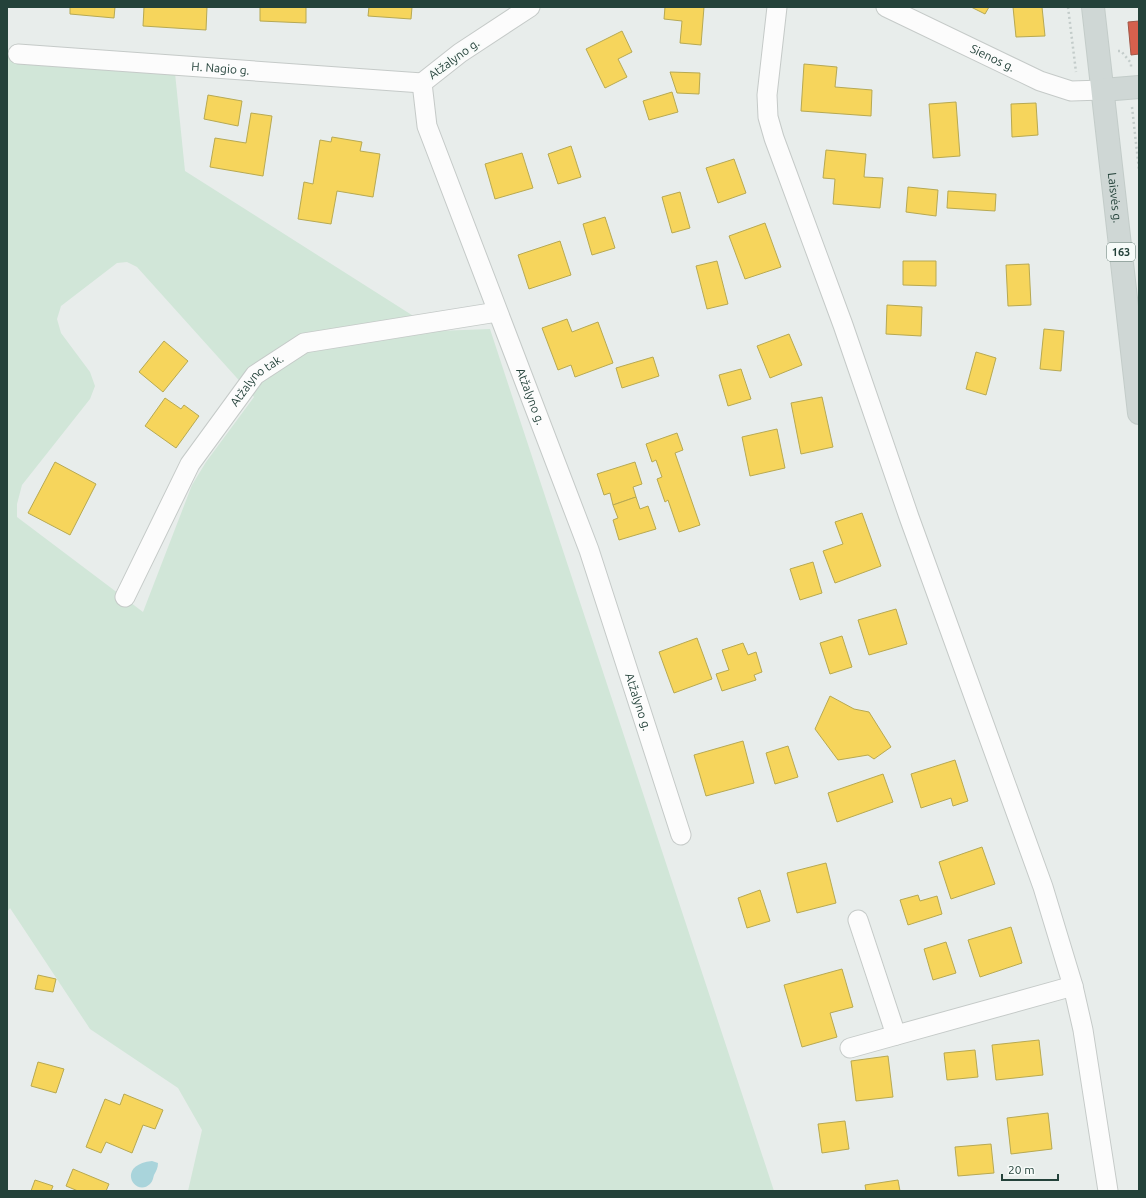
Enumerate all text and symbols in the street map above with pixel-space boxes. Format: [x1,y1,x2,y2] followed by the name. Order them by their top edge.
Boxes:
[426,36,482,81] street label: Atžalyno g.
[968,41,1017,74] street label: Sienos g.
[191,59,250,77] street label: H. Nagio g.
[1106,172,1124,224] street label: Laisvės g.
[1107,243,1135,261] road number: 163
[227,351,286,408] street label: Atžalyno tak.
[514,366,548,427] street label: Atžalyno g.
[623,671,654,732] street label: Atžalyno g.
[1002,1156,1058,1182] scale bar
[1008,1163,1035,1176] text: 20 m

